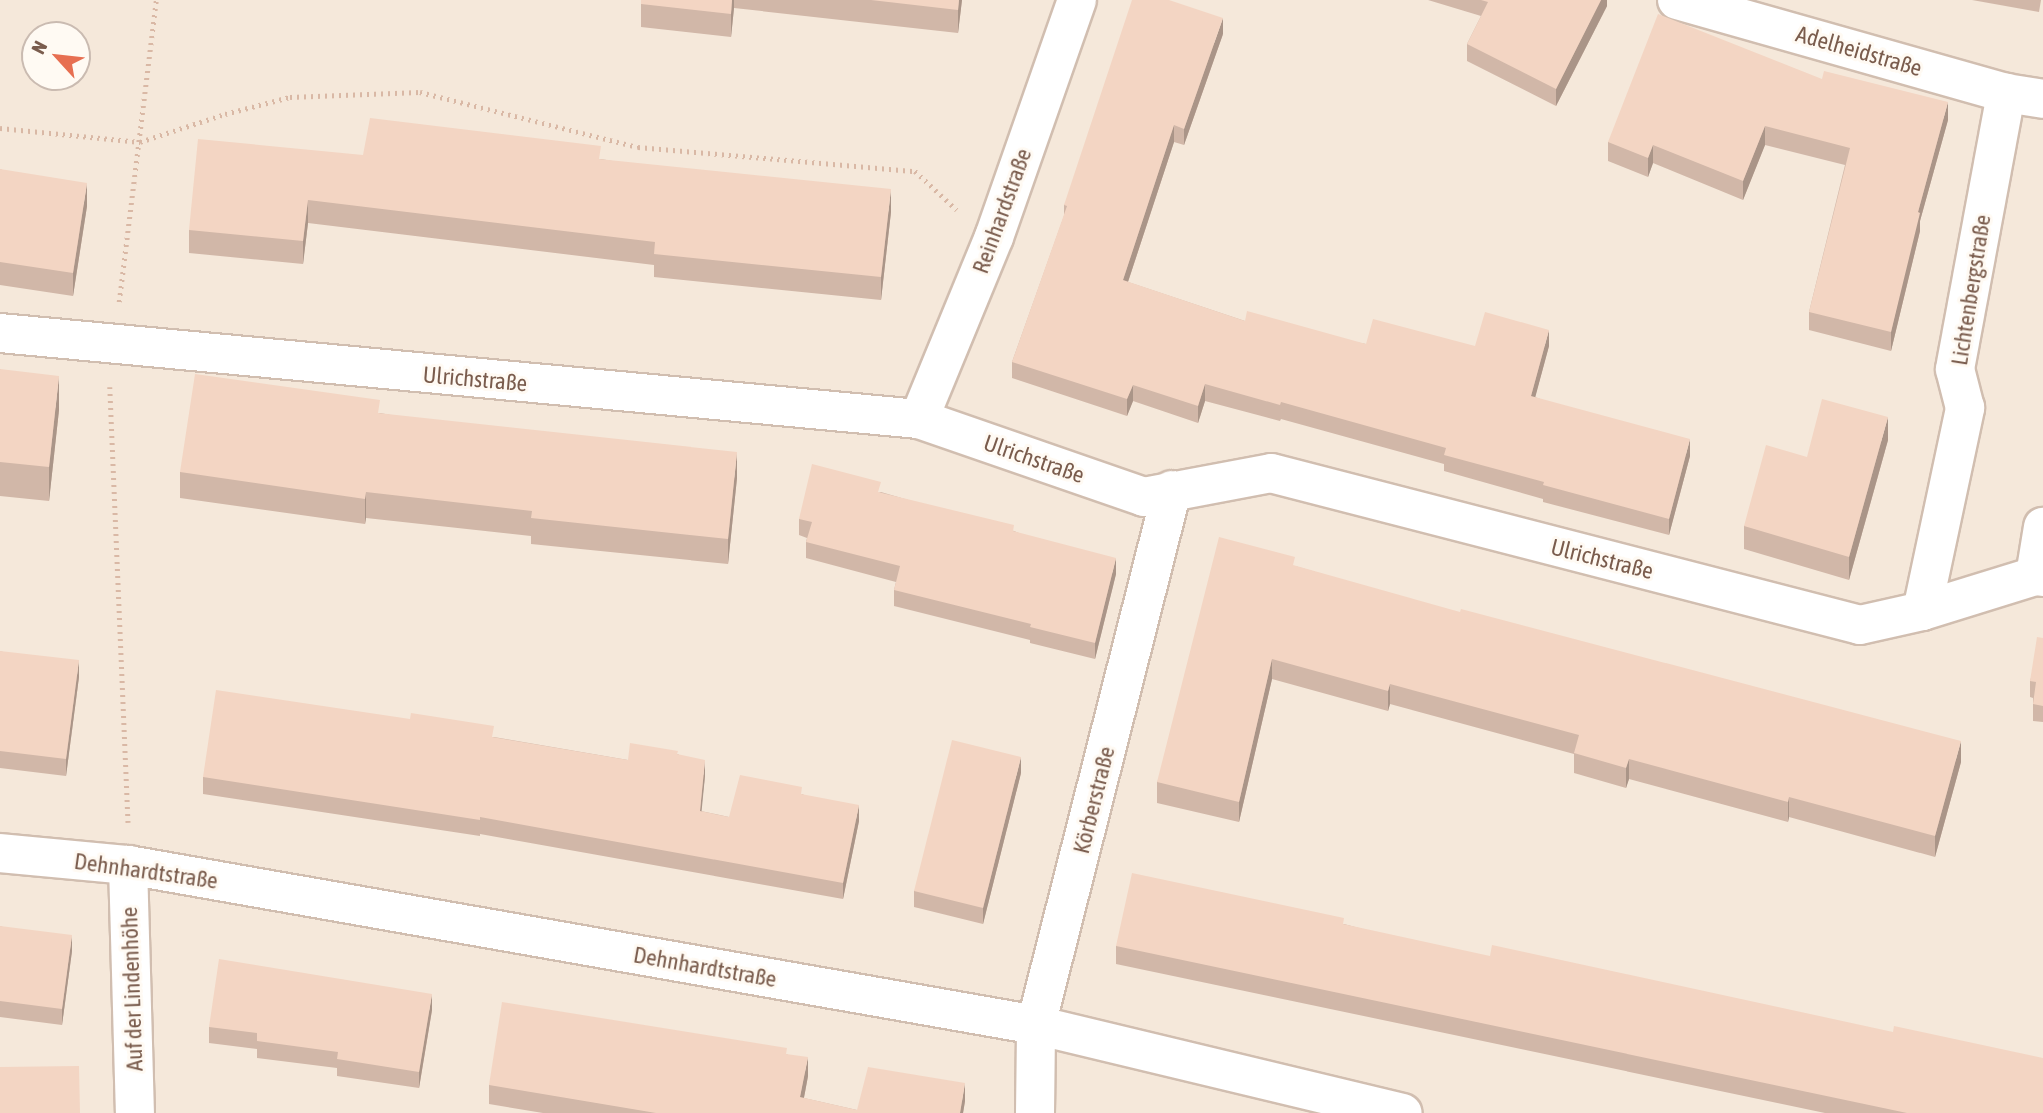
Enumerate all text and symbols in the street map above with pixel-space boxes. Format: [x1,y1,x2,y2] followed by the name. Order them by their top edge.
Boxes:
[1793,20,1925,82] street label: Adelheidstraße
[21,21,91,91] north arrow
[27,37,51,57] text: N
[967,145,1037,277] street label: Reinhardstraße
[1945,213,1997,367] street label: Lichtenbergstraße
[422,361,528,397] street label: Ulrichstraße
[980,429,1088,489] street label: Ulrichstraße
[1548,533,1656,585] street label: Ulrichstraße
[1067,744,1121,856] street label: Körberstraße
[72,847,220,895] street label: Dehnhardtstraße
[115,906,149,1072] street label: Auf der Lindenhöhe
[631,941,779,993] street label: Dehnhardtstraße

